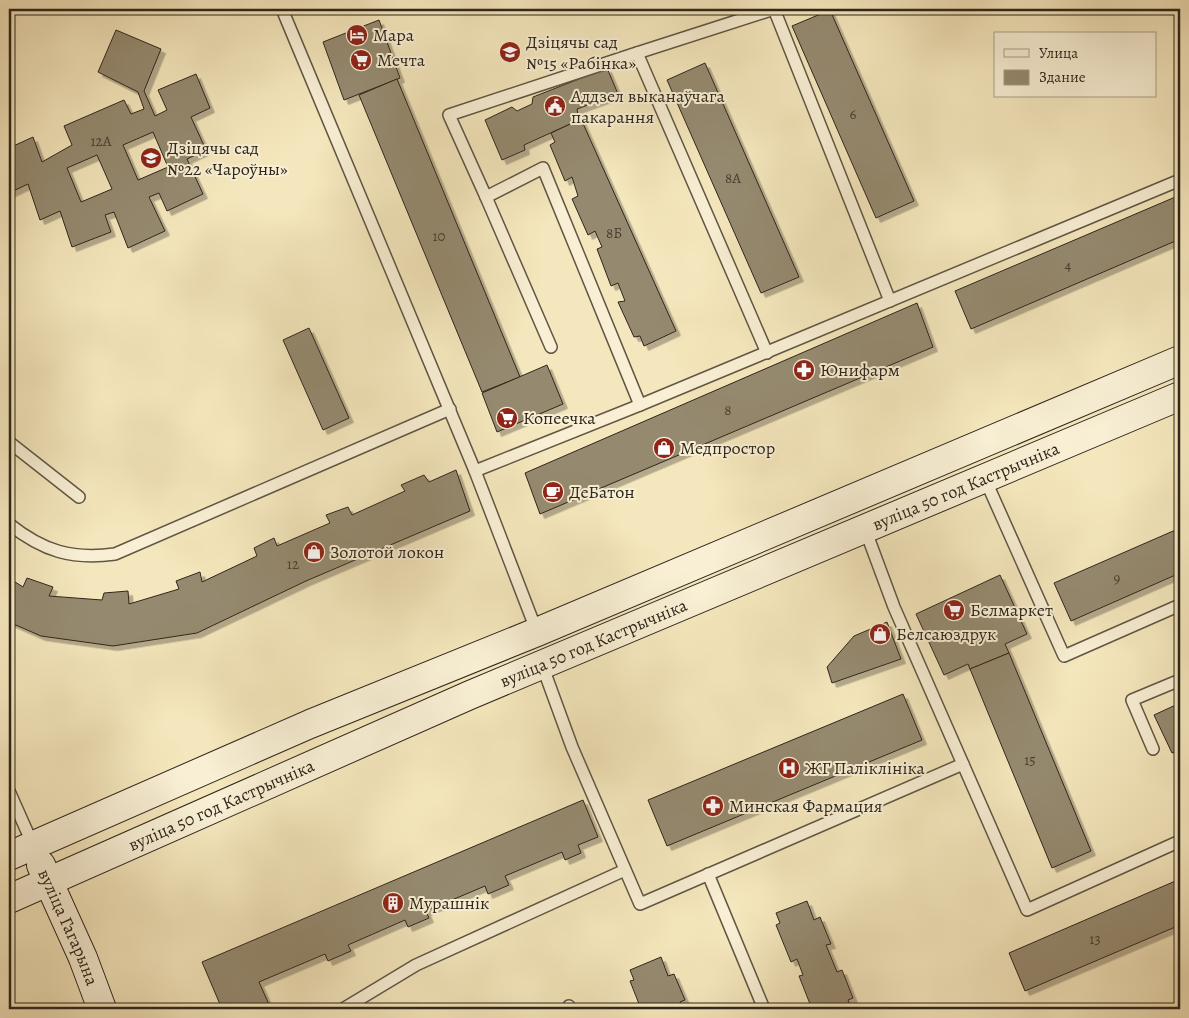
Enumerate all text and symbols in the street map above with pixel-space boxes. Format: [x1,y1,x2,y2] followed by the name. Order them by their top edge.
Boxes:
[345,23,369,47] hotel icon: Мара
[373,23,415,47] place label: Мара
[526,30,636,75] place label: Дзіцячы сад №15 «Рабінка»
[994,32,1156,98] legend
[498,40,522,64] school or university icon: Дзіцячы сад №15 «Рабінка»
[1039,43,1078,63] text: Улица
[349,48,373,72] supermarket icon: Мечта
[377,48,426,72] place label: Мечта
[1039,67,1086,87] text: Здание
[570,84,725,129] place label: Аддзел выканаўчага пакарання
[543,94,567,118] public building icon: Аддзел выканаўчага пакарання
[850,104,857,124] house number: 6
[90,131,112,151] house number: 12А
[167,136,288,181] place label: Дзіцячы сад №22 «Чароўны»
[139,146,163,170] school or university icon: Дзіцячы сад №22 «Чароўны»
[725,168,741,188] house number: 8А
[606,223,622,243] house number: 8Б
[432,226,446,246] house number: 10
[1065,255,1072,275] house number: 4
[792,358,816,382] pharmacy icon: Юнифарм
[820,358,900,382] place label: Юнифарм
[724,400,732,420] house number: 8
[495,406,519,430] supermarket icon: Копеечка
[523,406,596,430] place label: Копеечка
[652,436,676,460] shop icon: Медпростор
[680,436,775,460] place label: Медпростор
[868,436,1064,536] street label: вуліца 50 год Кастрычніка
[541,480,565,504] cafe icon: ДеБатон
[569,480,635,504] place label: ДеБатон
[302,540,326,564] shop icon: Золотой локон
[330,540,444,564] place label: Золотой локон
[287,554,299,574] house number: 12
[1114,568,1121,588] house number: 9
[496,593,691,693] street label: вуліца 50 год Кастрычніка
[942,598,966,622] supermarket icon: Белмаркет
[970,598,1053,622] place label: Белмаркет
[868,622,892,646] shop icon: Белсаюздрук
[896,622,996,646] place label: Белсаюздрук
[1024,750,1036,770] house number: 15
[124,753,319,857] street label: вуліца 50 год Кастрычніка
[777,756,801,780] hospital icon: ЖГ Паліклініка
[805,756,926,780] place label: ЖГ Паліклініка
[701,794,725,818] pharmacy icon: Минская Фармация
[729,794,882,818] place label: Минская Фармация
[32,865,104,989] street label: вуліца Гагарына
[381,891,405,915] building icon: Мурашнік
[409,891,489,915] place label: Мурашнік
[1089,929,1101,949] house number: 13

